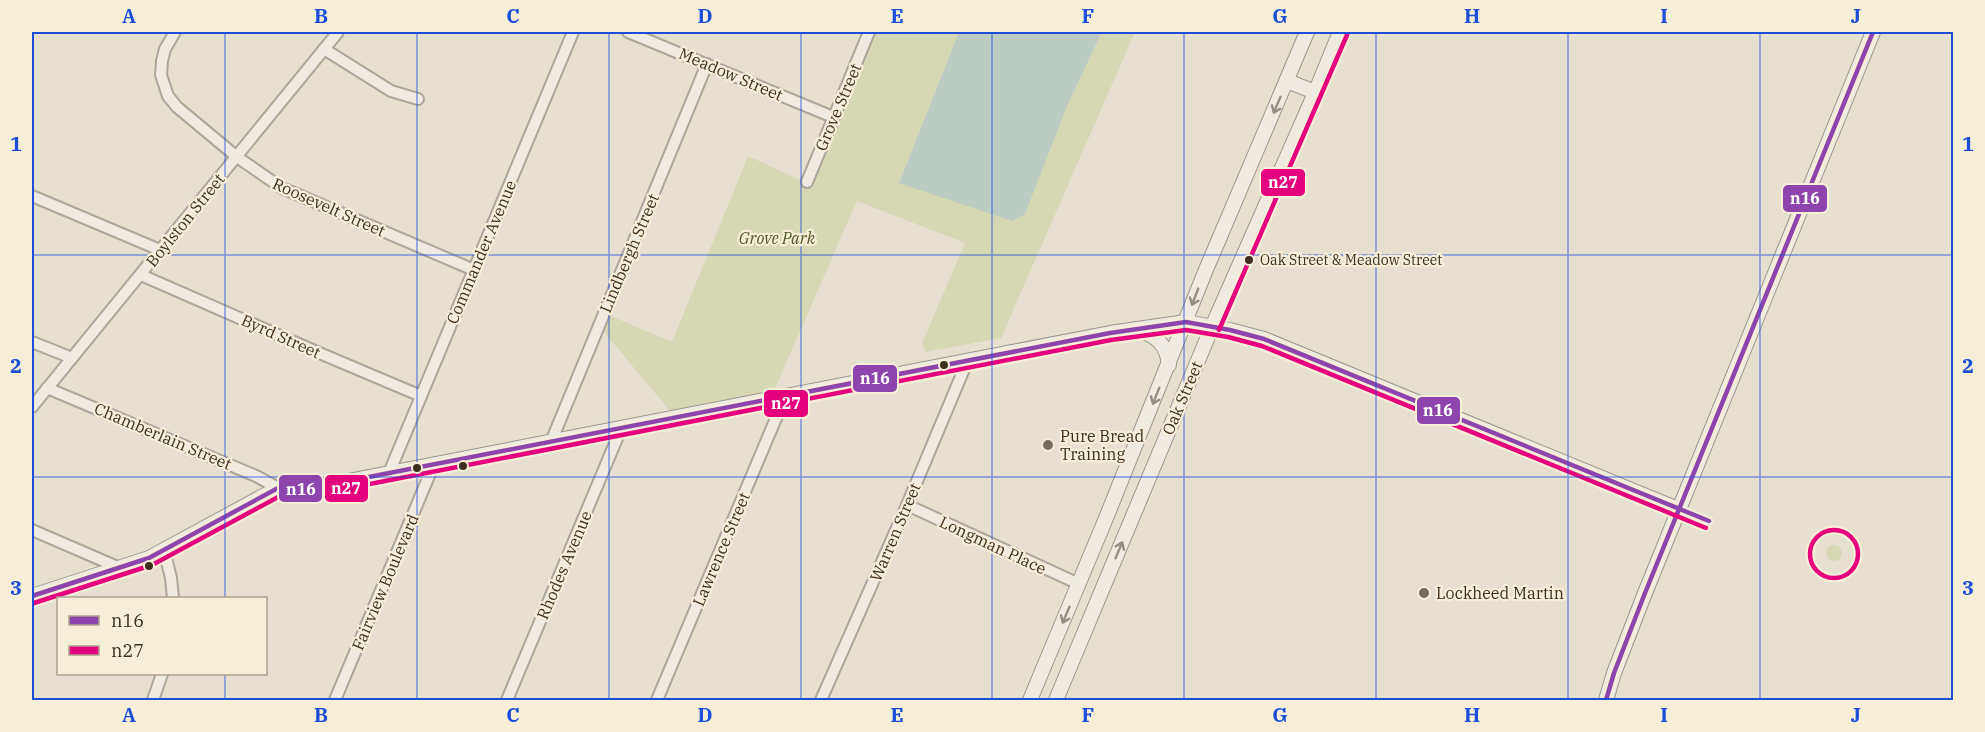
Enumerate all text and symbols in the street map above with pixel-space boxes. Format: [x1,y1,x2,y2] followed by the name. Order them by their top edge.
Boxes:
[122,2,136,29] text: A
[314,2,328,29] text: B
[506,2,520,29] text: C
[697,2,713,29] text: D
[890,2,904,29] text: E
[1082,2,1094,29] text: F
[1272,2,1288,29] text: G
[1464,2,1480,29] text: H
[1660,2,1668,29] text: I
[1851,2,1861,29] text: J
[676,43,786,105] street label: Meadow Street
[811,60,866,154] street label: Grove Street
[1271,95,1282,113] one-way arrow
[10,130,22,157] text: 1
[1962,130,1974,157] text: 1
[1260,168,1306,197] line badge: n27
[141,169,229,271] street label: Boylston Street
[1268,172,1298,192] text: n27
[270,173,389,241] street label: Roosevelt Street
[442,177,520,327] street label: Commander Avenue
[1782,184,1828,213] line badge: n16
[1790,188,1820,208] text: n16
[595,190,663,315] street label: Lindbergh Street
[739,228,816,248] park label: Grove Park
[1260,251,1442,269] place label: Oak Street & Meadow Street
[1243,254,1255,266] marker: Oak Street & Meadow Street
[1189,287,1200,306] one-way arrow
[238,310,324,362] street label: Byrd Street
[10,352,22,379] text: 2
[1962,352,1974,379] text: 2
[1158,358,1207,438] street label: Oak Street
[938,359,950,371] unlabelled marker
[852,364,898,393] line badge: n16
[860,368,890,388] text: n16
[1150,386,1161,404] one-way arrow
[763,389,809,418] line badge: n27
[771,393,801,413] text: n27
[1416,396,1461,425] line badge: n16
[91,398,235,474] street label: Chamberlain Street
[1423,400,1453,420] text: n16
[1060,426,1145,464] place label: Pure Bread Training
[1041,438,1055,452] marker: Pure Bread Training
[457,460,469,472] unlabelled marker
[411,462,423,474] unlabelled marker
[278,474,323,503] line badge: n16
[324,474,369,503] line badge: n27
[331,478,361,498] text: n27
[286,479,316,499] text: n16
[865,479,925,584] street label: Warren Street
[688,489,754,609] street label: Lawrence Street
[532,508,596,622] street label: Rhodes Avenue
[347,511,423,653] street label: Fairview Boulevard
[936,512,1050,578] street label: Longman Place
[1114,541,1125,559] one-way arrow
[143,560,155,572] unlabelled marker
[10,574,22,601] text: 3
[1962,574,1974,601] text: 3
[1436,583,1564,603] place label: Lockheed Martin
[1417,586,1431,600] marker: Lockheed Martin
[57,597,267,675] legend
[1060,605,1071,624] one-way arrow
[111,609,144,632] text: n16
[111,639,144,662] text: n27
[122,701,136,728] text: A
[314,701,328,728] text: B
[506,701,520,728] text: C
[697,701,713,728] text: D
[890,701,904,728] text: E
[1082,701,1094,728] text: F
[1272,701,1288,728] text: G
[1464,701,1480,728] text: H
[1660,701,1668,728] text: I
[1851,701,1861,728] text: J

